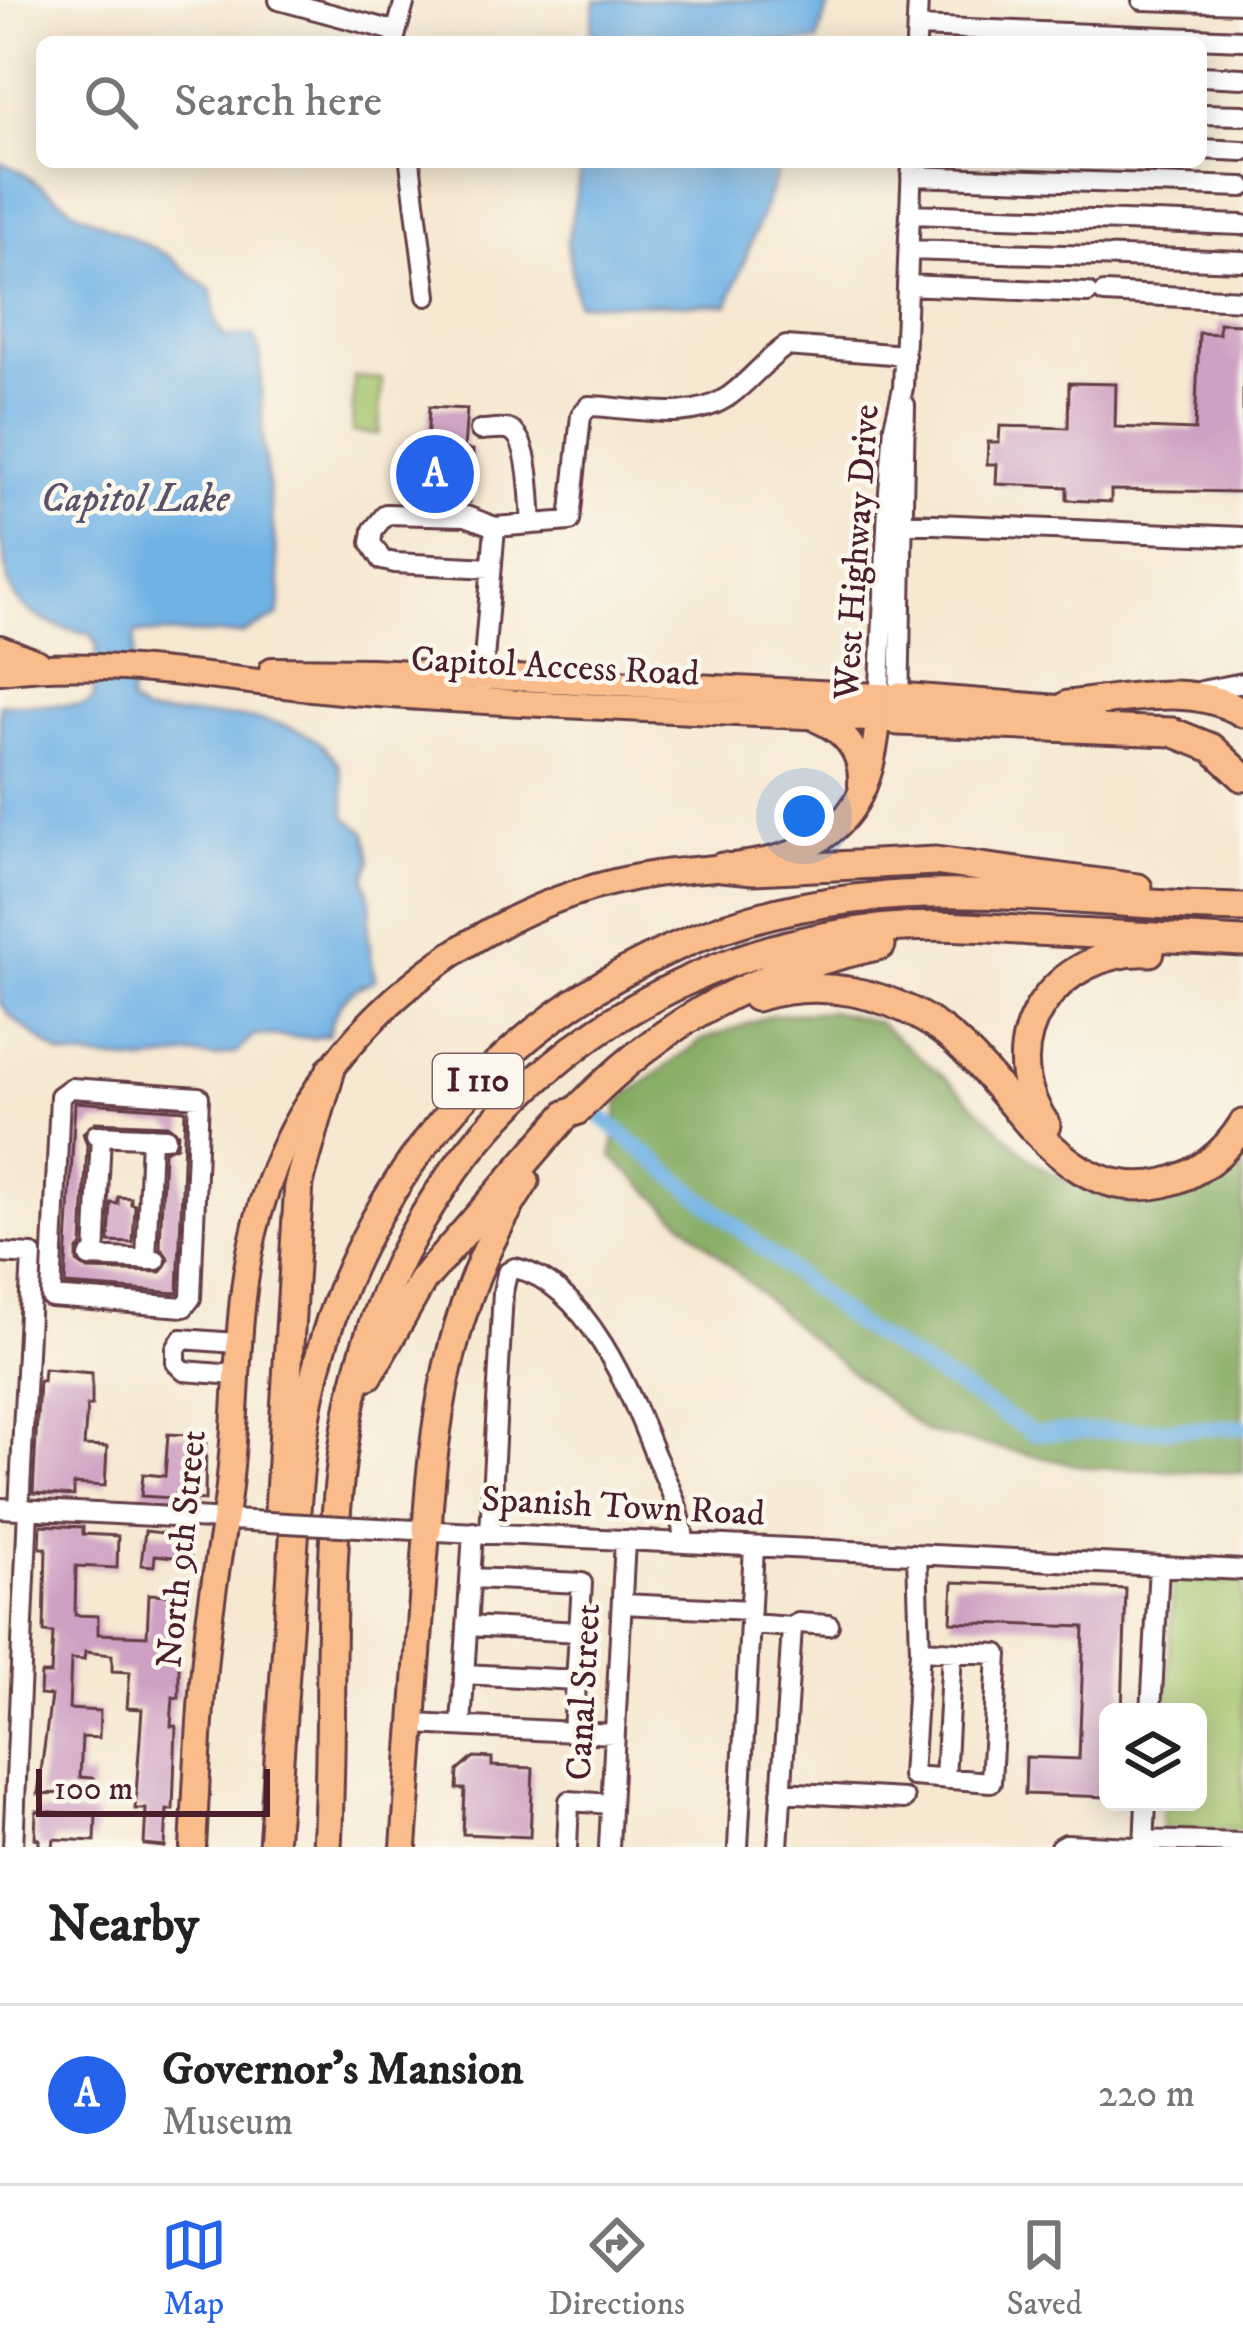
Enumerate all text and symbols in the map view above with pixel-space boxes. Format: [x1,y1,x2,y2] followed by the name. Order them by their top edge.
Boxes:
[36,36,1207,168] search box
[78,69,144,135] icon: search
[174,74,382,130] text: Search here
[824,403,890,702] street label: West Highway Drive
[396,429,474,519] pin: A
[41,475,231,524] water label: Capitol Lake
[410,637,701,697] street label: Capitol Access Road
[774,786,834,846] your location
[433,1054,523,1108] road number: I 110
[147,1428,217,1670] street label: North 9th Street
[480,1477,766,1537] street label: Spanish Town Road
[557,1602,611,1782] street label: Canal Street
[1099,1703,1207,1811] map controls
[1099,1703,1207,1811] button: layers
[36,1763,270,1816] scale bar
[54,1769,133,1810] text: 100 m
[48,1893,199,1957] text: Nearby
[162,2042,524,2098] text: Governor's Mansion
[75,2070,99,2119] text: A
[1098,2070,1195,2119] text: 220 m
[162,2098,293,2147] text: Museum
[161,2212,227,2325] tab: Map
[548,2212,685,2325] tab: Directions
[1006,2212,1082,2325] tab: Saved

